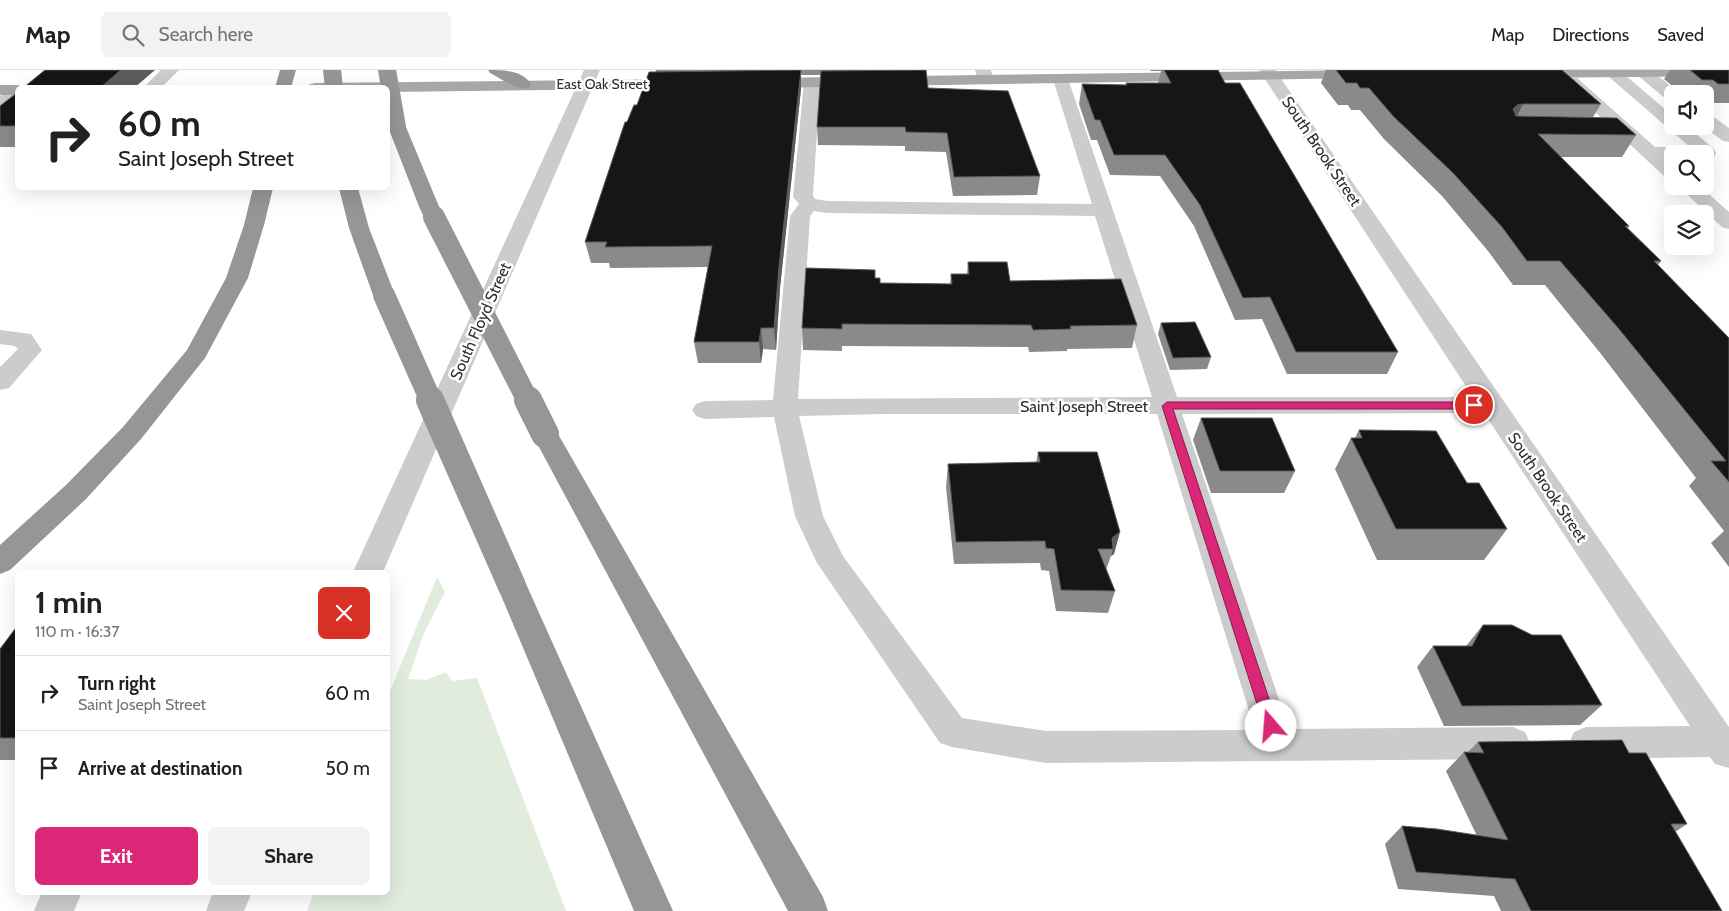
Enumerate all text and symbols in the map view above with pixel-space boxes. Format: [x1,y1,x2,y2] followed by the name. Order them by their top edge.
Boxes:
[101,12,451,57] search box
[25,20,71,49] text: Map
[119,21,147,49] icon: search
[159,23,253,46] text: Search here
[1491,24,1524,46] text: Map
[1552,24,1629,46] text: Directions
[1657,24,1704,46] text: Saved
[557,75,648,93] street label: East Oak Street
[1664,85,1714,255] map controls
[1664,85,1714,135] button: sound
[1278,93,1366,210] street label: South Brook Street
[118,102,201,145] text: 60 m
[35,105,100,170] icon: right
[118,145,294,172] text: Saint Joseph Street
[1664,145,1714,195] button: search
[1664,205,1714,255] button: layers
[446,259,515,383] street label: South Floyd Street
[1453,384,1495,426] pin
[1460,391,1488,419] icon: arrive
[1020,397,1149,416] street label: Saint Joseph Street
[1504,429,1592,546] street label: South Brook Street
[35,584,103,621] text: 1 min
[318,587,370,639] button: close
[35,622,120,641] text: 110 m · 16:37
[78,672,156,695] text: Turn right
[35,679,63,707] icon: right
[325,682,370,705] text: 60 m
[78,695,206,714] text: Saint Joseph Street
[1244,699,1296,751] position arrow
[35,754,63,782] icon: arrive
[78,757,242,780] text: Arrive at destination
[326,757,370,780] text: 50 m
[35,827,198,885] button: Exit
[208,827,370,885] button: Share

